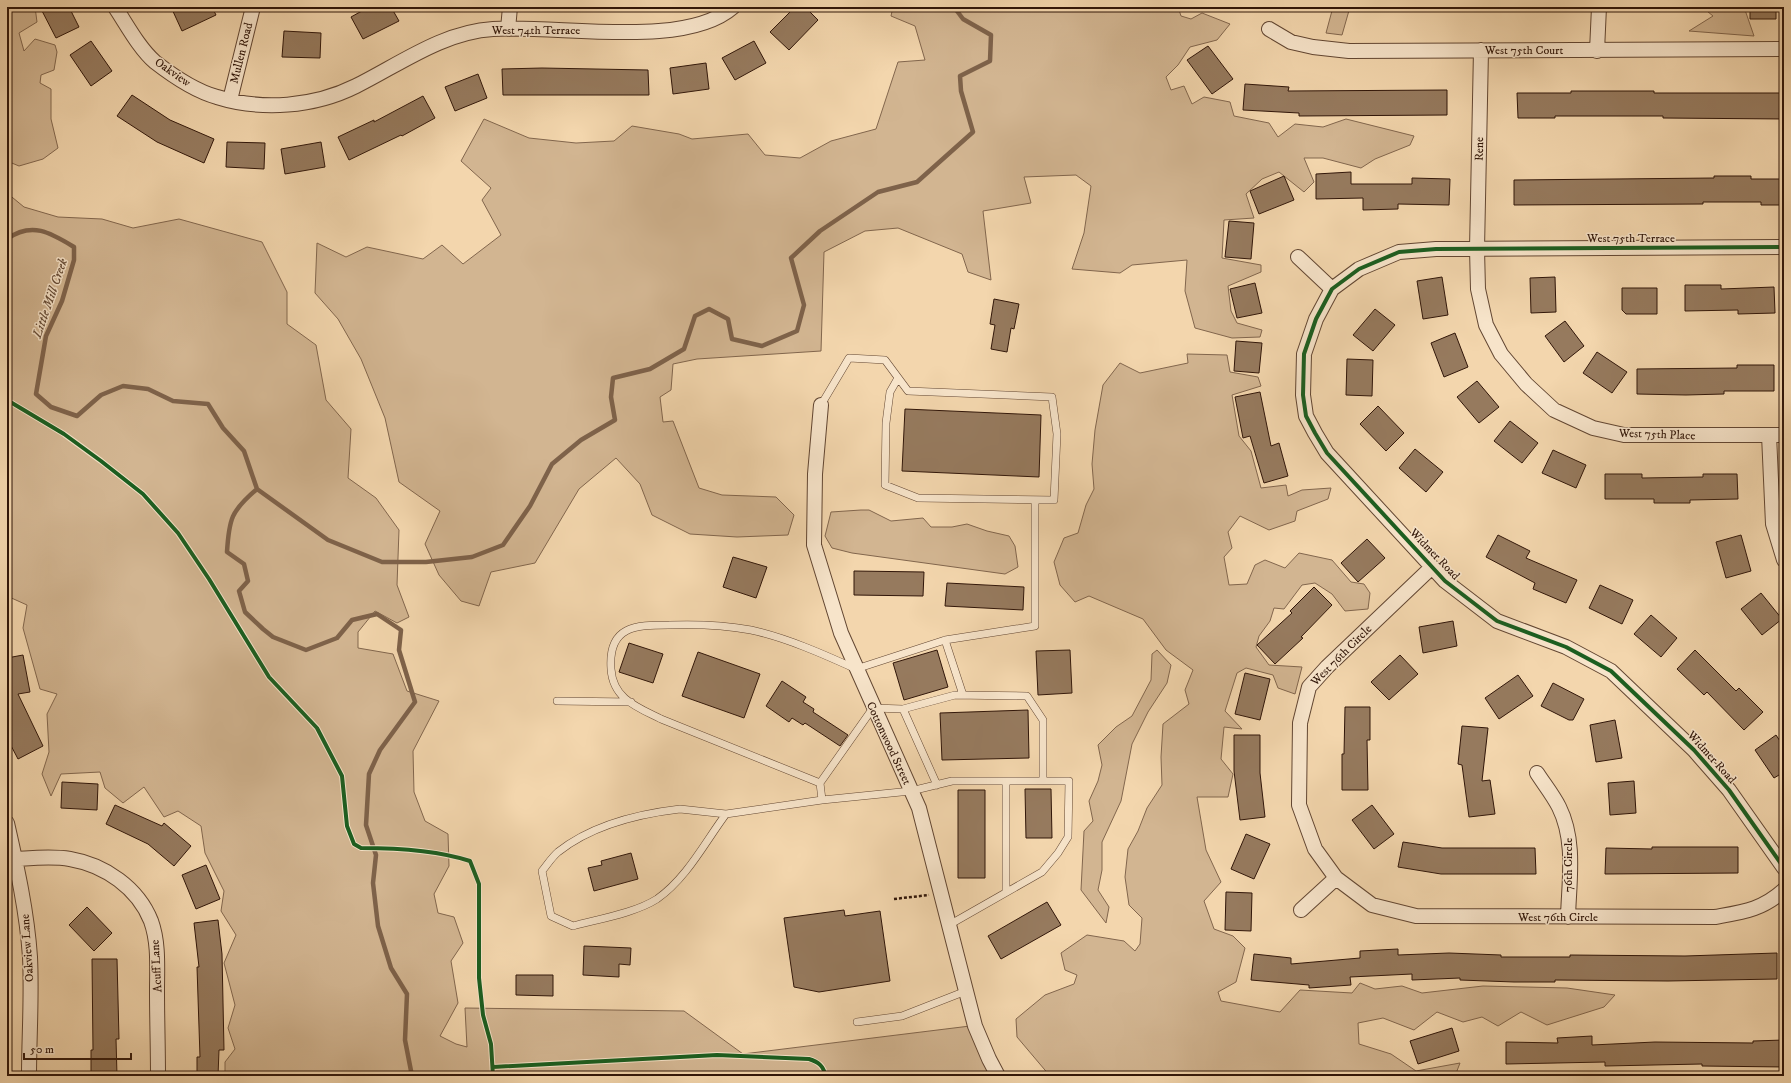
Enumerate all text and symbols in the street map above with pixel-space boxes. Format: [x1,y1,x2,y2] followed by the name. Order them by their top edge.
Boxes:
[227,21,256,85] street label: Mullen Road
[491,23,580,38] street label: West 74th Terrace
[1484,43,1563,58] street label: West 75th Court
[152,55,194,90] street label: Oakview
[1472,137,1487,161] street label: Rene
[1586,231,1675,246] street label: West 75th Terrace
[29,256,71,341] water label: Little Mill Creek
[1617,426,1696,443] street label: West 75th Place
[1406,525,1463,583] street label: Widmer Road
[1307,622,1375,690] street label: West 76th Circle
[863,699,914,787] street label: Cottonwood Street
[1683,727,1739,787] street label: Widmer Road
[1561,838,1576,892] street label: 76th Circle
[1517,910,1598,925] street label: West 76th Circle
[18,913,37,982] street label: Oakview Lane
[148,939,165,993] street label: Acuff Lane
[24,1035,131,1061] scale bar
[30,1042,54,1057] text: 50 m

